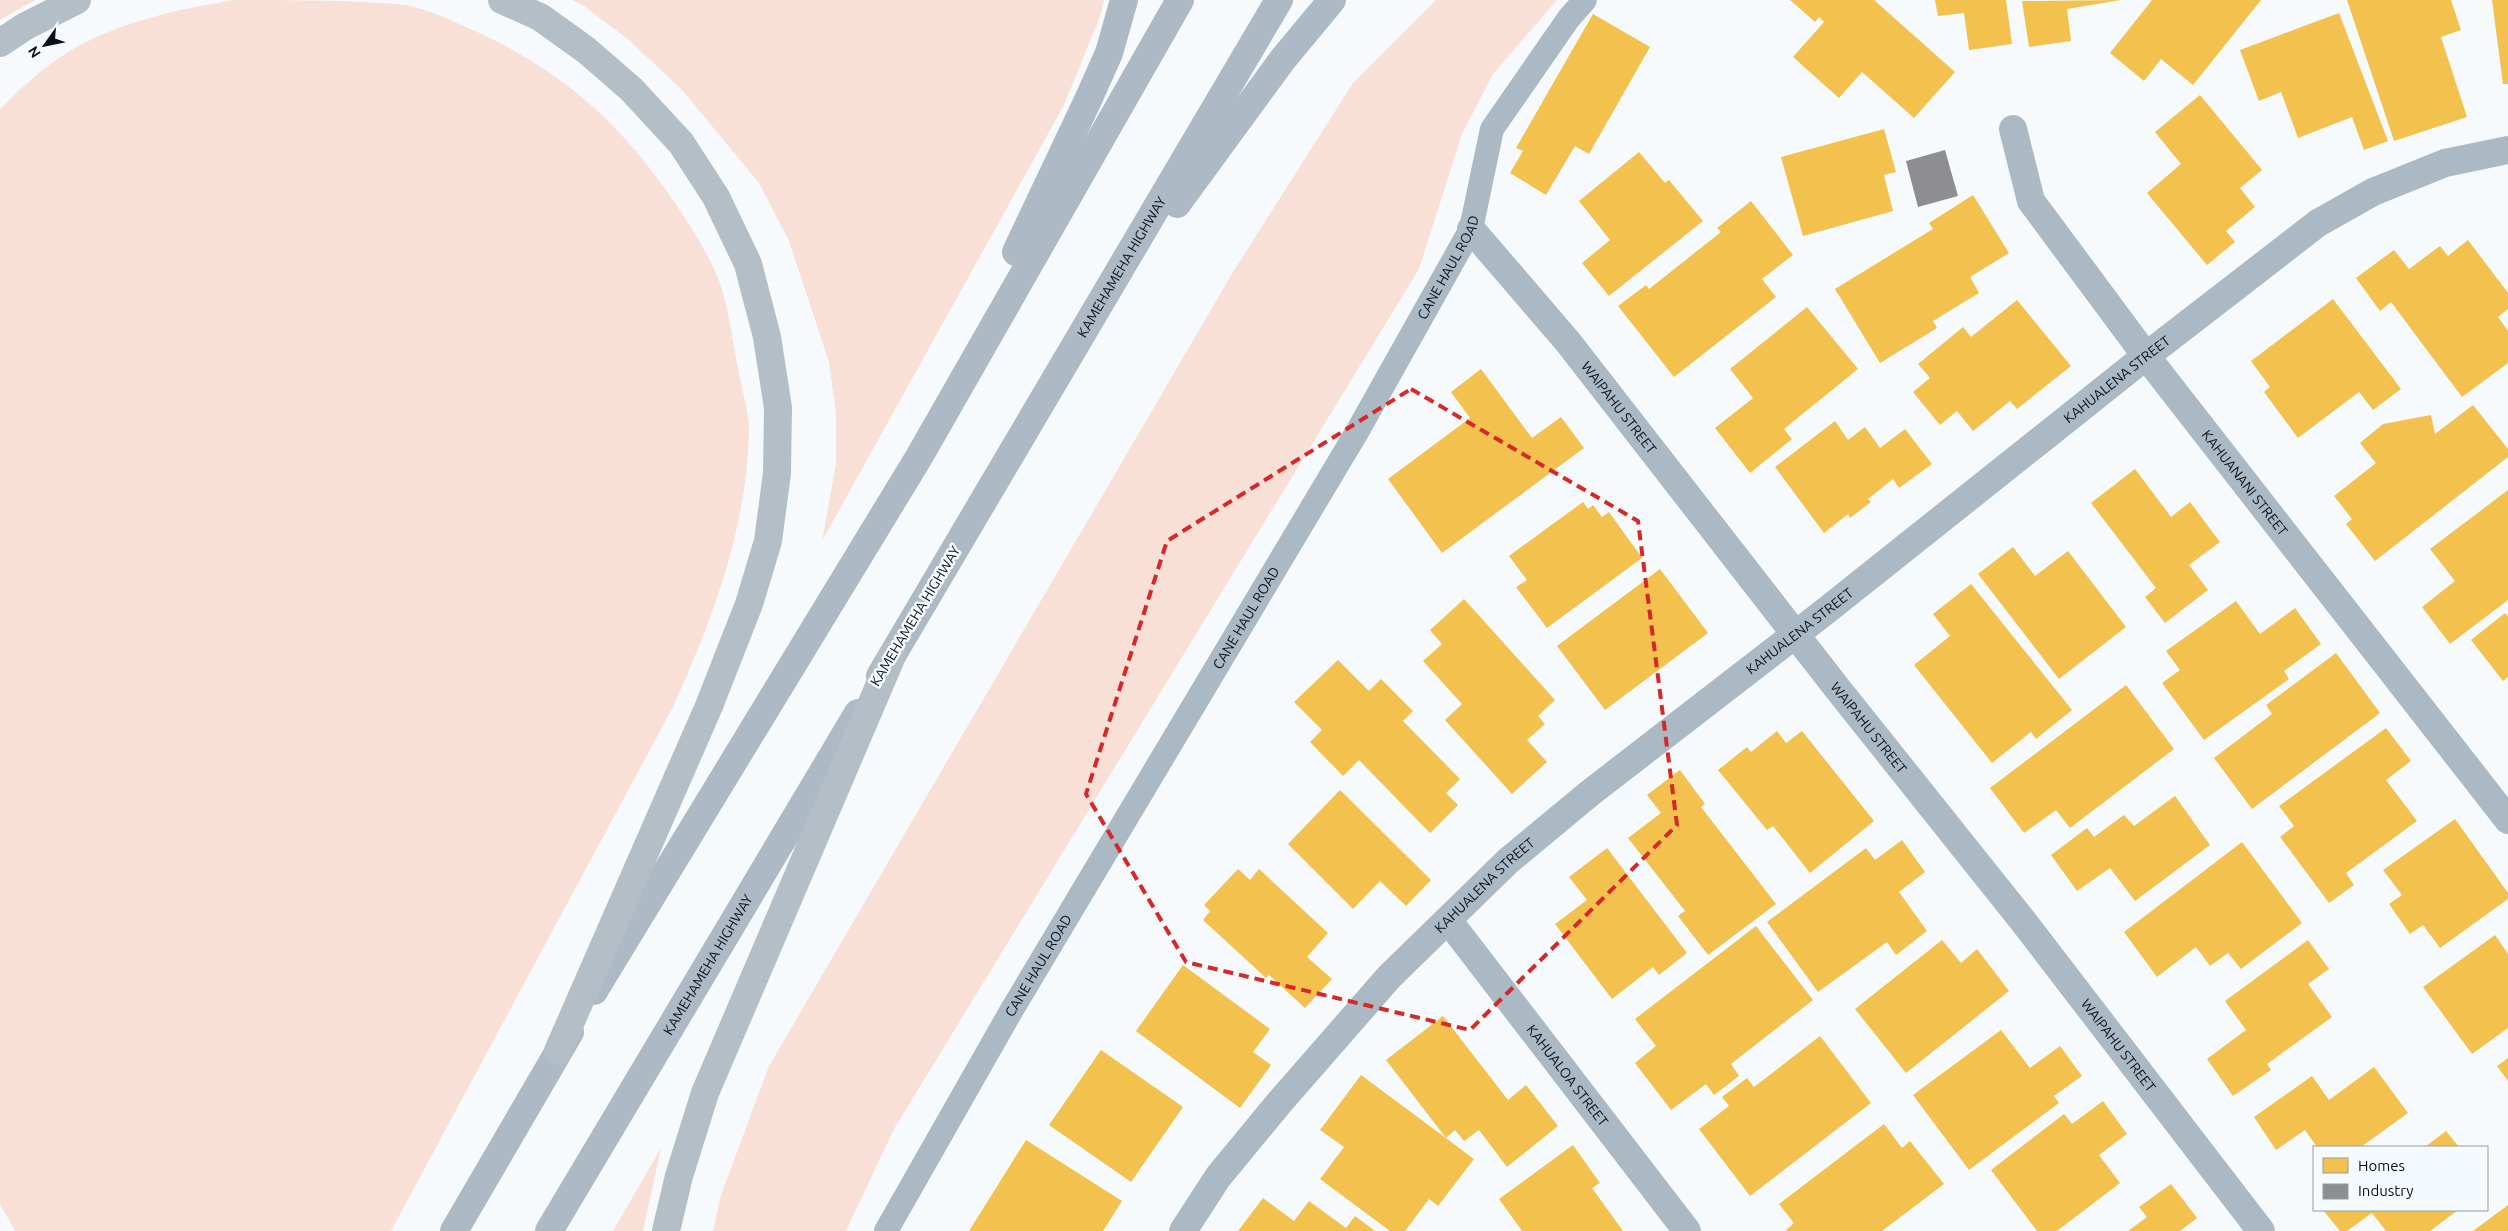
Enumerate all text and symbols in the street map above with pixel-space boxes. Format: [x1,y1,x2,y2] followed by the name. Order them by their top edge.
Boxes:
[20,20,70,70] north arrow
[25,43,44,61] text: N
[1074,194,1169,340] street label: KAMEHAMEHA HIGHWAY
[1414,214,1482,322] street label: CANE HAUL ROAD
[2060,332,2173,426] street label: KAHUALENA STREET
[1578,358,1660,457] street label: WAIPAHU STREET
[2199,427,2291,539] street label: KAHUANANI STREET
[867,543,963,689] street label: KAMEHAMEHA HIGHWAY
[1209,564,1283,672] street label: CANE HAUL ROAD
[1743,584,1856,678] street label: KAHUALENA STREET
[1827,679,1910,777] street label: WAIPAHU STREET
[1431,834,1538,936] street label: KAHUALENA STREET
[660,892,756,1038] street label: KAMEHAMEHA HIGHWAY
[1002,911,1075,1020] street label: CANE HAUL ROAD
[2078,996,2159,1095] street label: WAIPAHU STREET
[1523,1022,1612,1129] street label: KAHUALOA STREET
[2313,1146,2488,1211] legend
[2358,1157,2405,1174] text: Homes
[2358,1182,2413,1199] text: Industry

